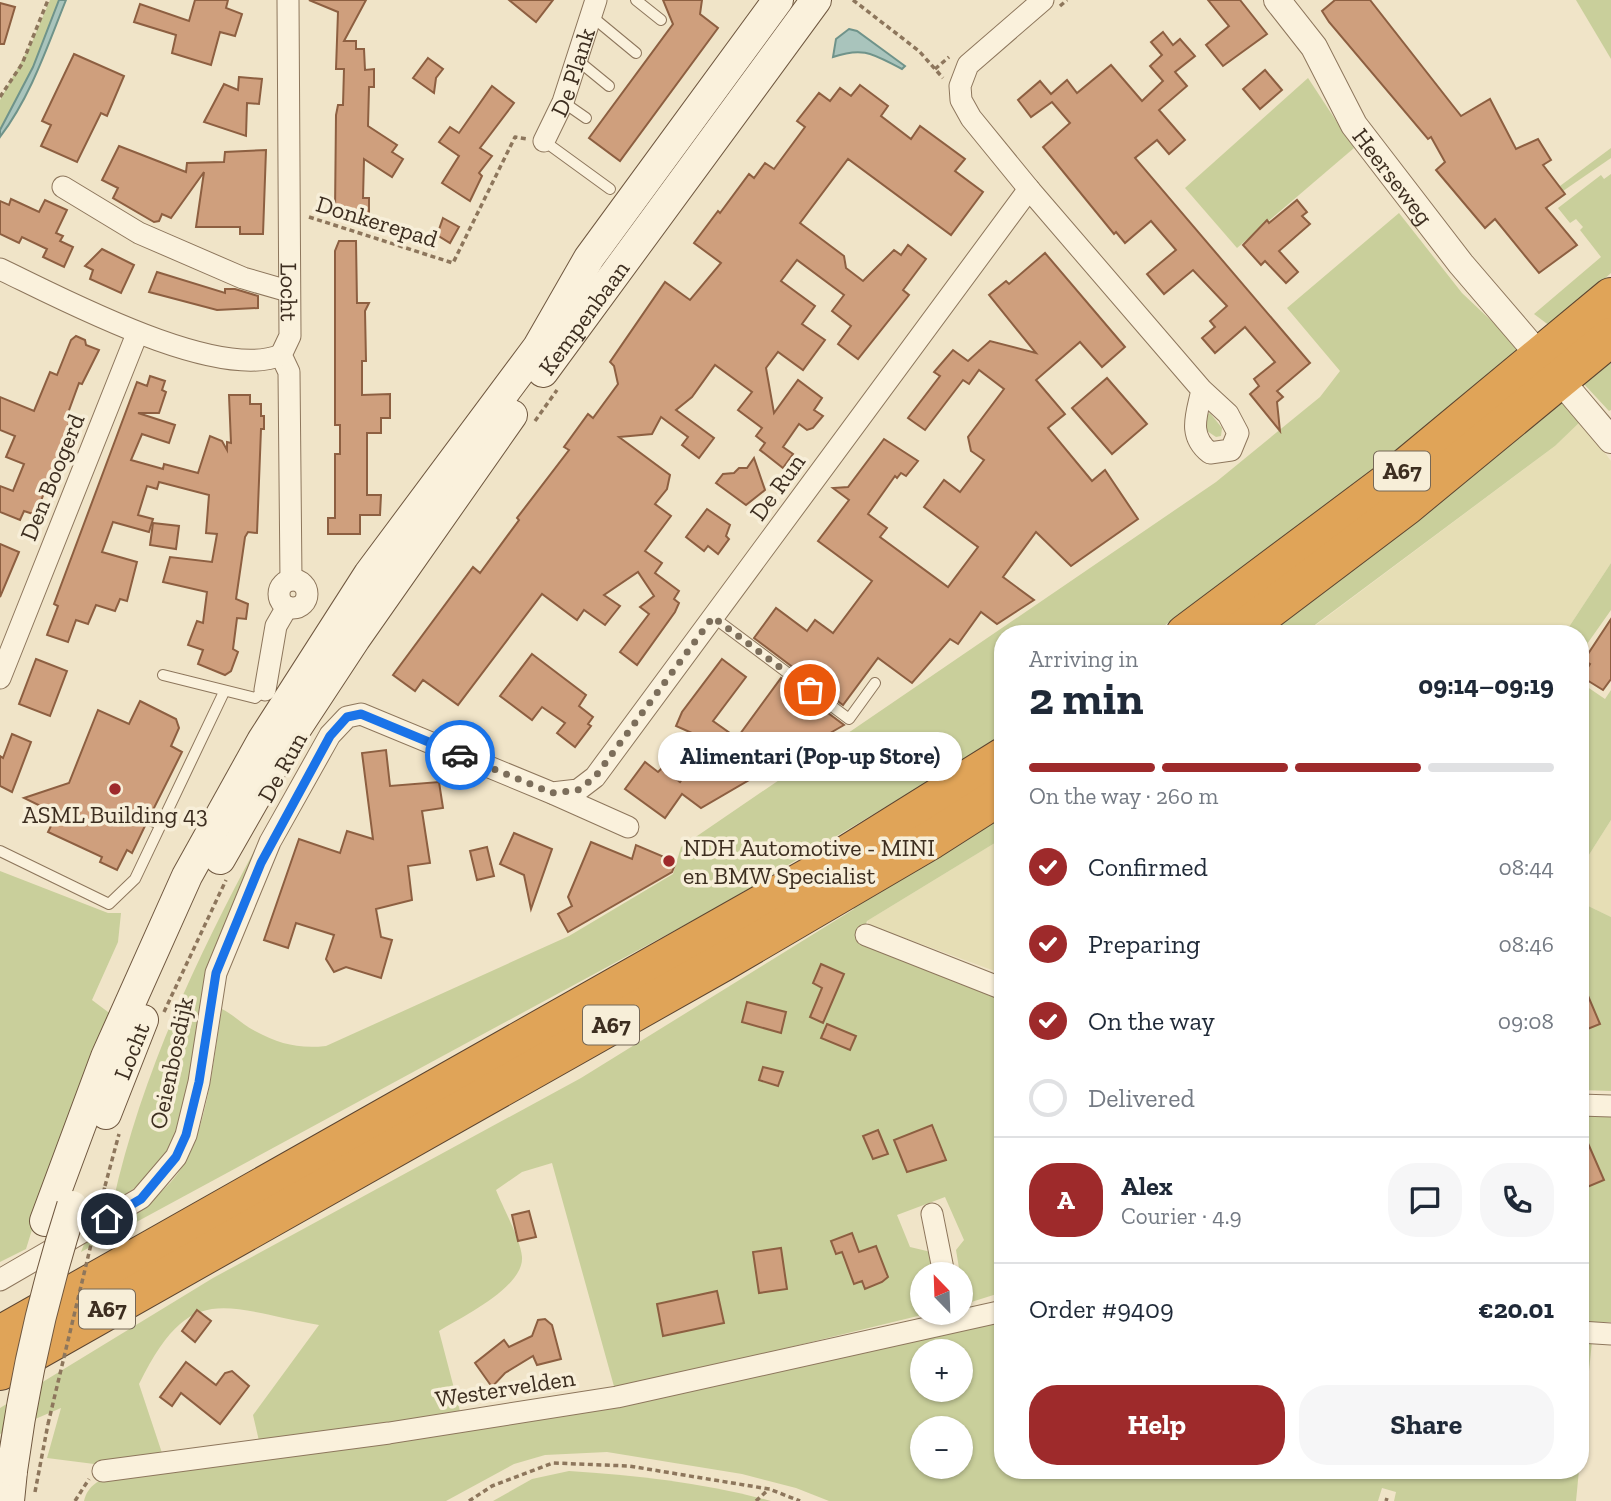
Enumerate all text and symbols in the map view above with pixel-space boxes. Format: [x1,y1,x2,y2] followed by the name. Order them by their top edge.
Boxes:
[544,23,601,121] street label: De Plank
[1347,122,1440,230] street label: Heerseweg
[313,189,441,253] street label: Donkerepad
[532,254,635,380] street label: Kempenbaan
[275,262,304,322] street label: Locht
[13,409,91,545] street label: Den Boogerd
[743,448,811,526] street label: De Run
[1374,452,1430,491] road number: A67
[1029,645,1138,673] text: Arriving in
[780,660,840,720] pin
[1418,669,1554,701] text: 09:14–09:19
[791,671,829,709] icon: bag
[1029,671,1144,726] text: 2 min
[425,720,495,790] courier
[251,727,313,807] street label: De Run
[658,732,962,781] callout: Alimentari (Pop-up Store)
[441,736,479,774] icon: car
[680,742,940,770] text: Alimentari (Pop-up Store)
[107,781,123,797] marker: ASML Building 43
[1029,782,1218,810] text: On the way · 260 m
[22,800,208,829] place label: ASML Building 43
[683,833,935,890] place label: NDH Automotive - MINI en BMW Specialist
[1029,848,1067,886] icon: check
[1088,851,1208,883] text: Confirmed
[661,853,677,869] marker: NDH Automotive - MINI en BMW Specialist
[1498,853,1554,881] text: 08:44
[1029,925,1067,963] icon: check
[1088,928,1200,960] text: Preparing
[1499,930,1554,958] text: 08:46
[143,994,199,1132] street label: Oeienbosdijk
[1029,1002,1067,1040] icon: check
[1088,1005,1215,1037] text: On the way
[583,1006,639,1044] road number: A67
[1498,1007,1554,1035] text: 09:08
[107,1018,155,1083] street label: Locht
[1088,1082,1195,1114] text: Delivered
[1388,1163,1462,1237] button: chat
[1480,1163,1554,1237] button: phone
[1121,1170,1173,1202] text: Alex
[1057,1184,1075,1216] text: A
[77,1189,137,1249] pin
[88,1200,126,1238] icon: home
[1121,1202,1242,1230] text: Courier · 4.9
[910,1262,973,1325] north arrow
[910,1262,973,1479] map controls
[79,1290,135,1328] road number: A67
[1029,1293,1174,1325] text: Order #9409
[1478,1293,1554,1325] text: €20.01
[910,1339,973,1402] button: +
[433,1363,577,1413] street label: Westervelden
[1029,1385,1285,1465] button: Help
[1299,1385,1554,1465] button: Share
[910,1416,973,1479] button: −

